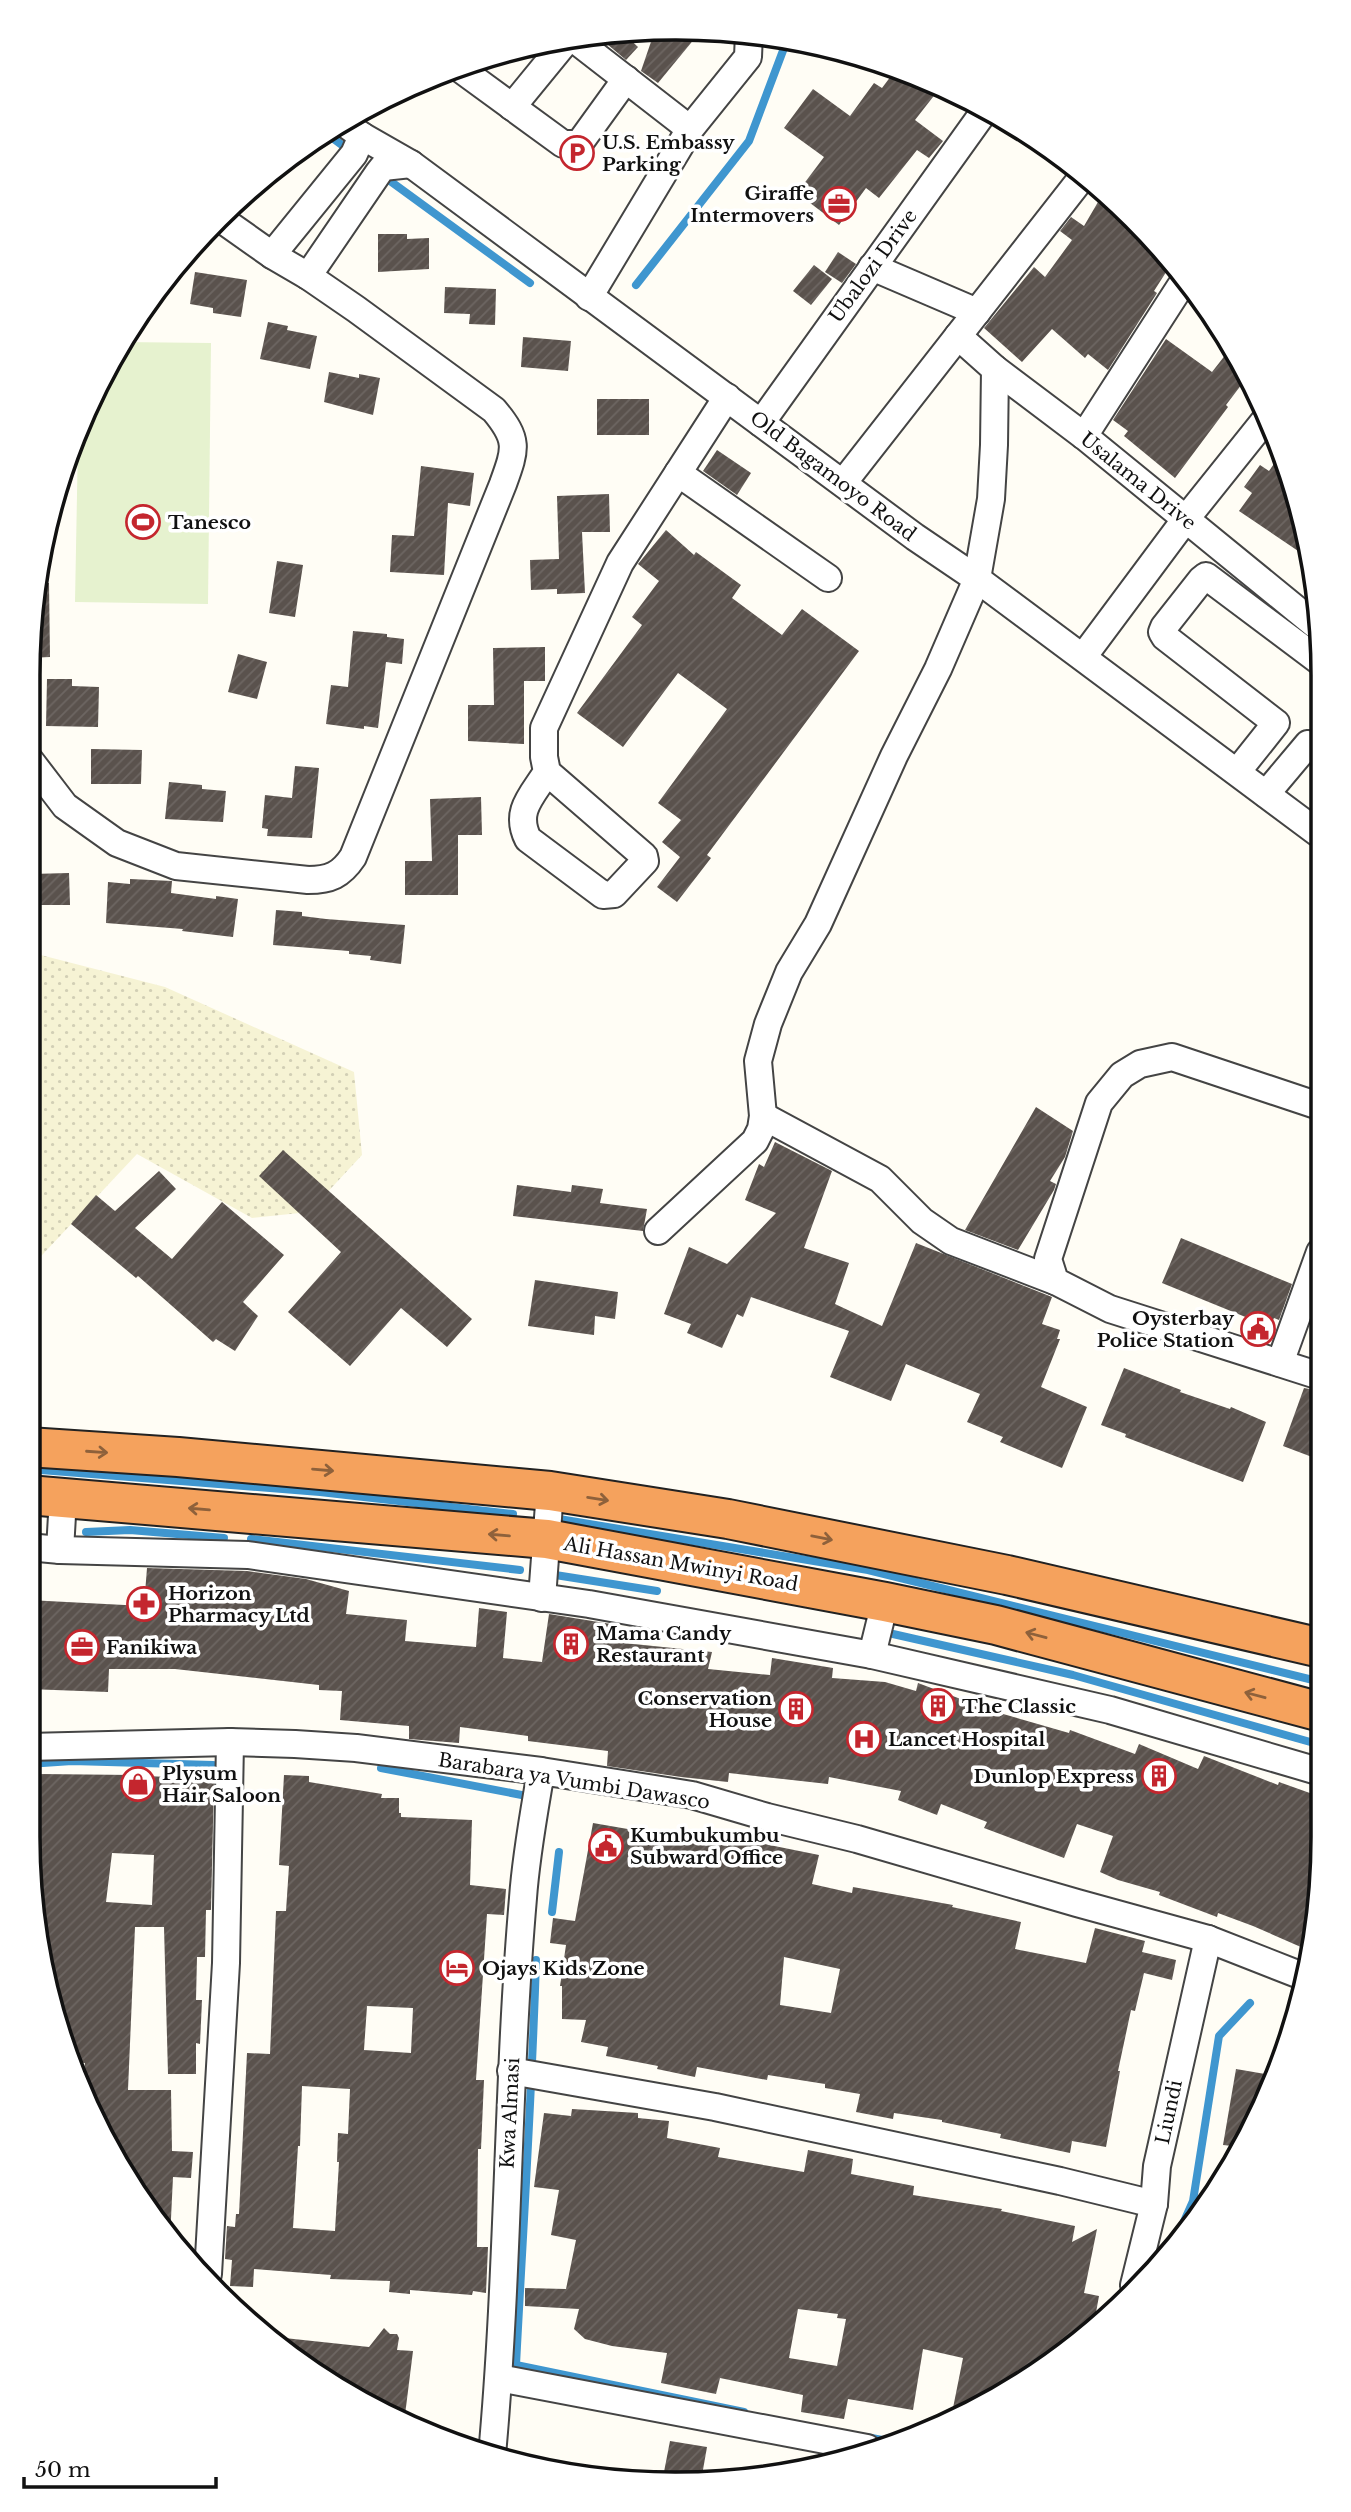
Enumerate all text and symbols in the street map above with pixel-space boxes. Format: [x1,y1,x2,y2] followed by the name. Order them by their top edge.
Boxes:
[602,131,735,176] place label: U.S. Embassy Parking
[558,134,596,172] parking icon: U.S. Embassy Parking
[690,182,814,227] place label: Giraffe Intermovers
[820,185,858,223] office icon: Giraffe Intermovers
[824,205,922,327] street label: Ubalozi Drive
[745,406,921,546] street label: Old Bagamoyo Road
[1076,427,1200,535] street label: Usalama Drive
[124,503,162,541] sports icon: Tanesco
[168,511,251,534] place label: Tanesco
[1097,1307,1235,1352] place label: Oysterbay Police Station
[1239,1310,1277,1348] public building icon: Oysterbay Police Station
[85,1445,108,1458] one-way arrow
[311,1464,334,1477] one-way arrow
[586,1493,609,1506] one-way arrow
[189,1502,211,1515] one-way arrow
[488,1528,511,1541] one-way arrow
[561,1532,800,1596] street label: Ali Hassan Mwinyi Road
[810,1532,833,1546] one-way arrow
[168,1582,310,1627] place label: Horizon Pharmacy Ltd
[125,1585,163,1623] pharmacy icon: Horizon Pharmacy Ltd
[596,1622,732,1667] place label: Mama Candy Restaurant
[552,1625,590,1663] building icon: Mama Candy Restaurant
[63,1628,101,1666] office icon: Fanikiwa
[1025,1628,1047,1641] one-way arrow
[106,1636,197,1659] place label: Fanikiwa
[638,1687,772,1732] place label: Conservation House
[919,1687,957,1725] building icon: The Classic
[1244,1687,1266,1700] one-way arrow
[777,1690,815,1728] building icon: Conservation House
[962,1695,1076,1718] place label: The Classic
[845,1720,883,1758] hospital icon: Lancet Hospital
[888,1728,1045,1751] place label: Lancet Hospital
[436,1748,712,1814] street label: Barabara ya Vumbi Dawasco
[1140,1757,1178,1795] building icon: Dunlop Express
[162,1762,281,1807] place label: Plysum Hair Saloon
[119,1765,157,1803] shop icon: Plysum Hair Saloon
[973,1765,1134,1788] place label: Dunlop Express
[630,1824,783,1869] place label: Kumbukumbu Subward Office
[587,1827,625,1865] public building icon: Kumbukumbu Subward Office
[438,1949,476,1987] hotel icon: Ojays Kids Zone
[482,1957,645,1980] place label: Ojays Kids Zone
[496,2056,524,2169] street label: Kwa Almasi
[1151,2077,1187,2146] street label: Liundi
[24,2446,217,2490] scale bar
[35,2457,91,2483] text: 50 m

